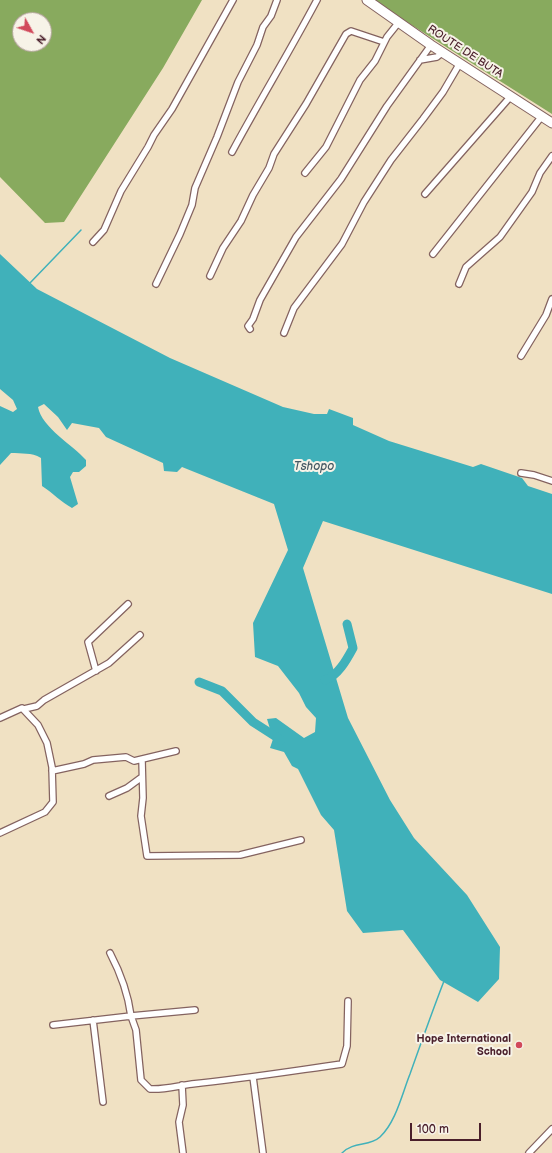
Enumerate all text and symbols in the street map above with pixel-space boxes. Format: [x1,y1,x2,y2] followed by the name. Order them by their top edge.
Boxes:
[12,12,52,52] north arrow
[425,23,505,81] street label: ROUTE DE BUTA
[33,32,48,47] text: N
[294,460,334,474] water label: Tshopo
[417,1032,511,1058] place label: Hope International School
[514,1040,524,1050] marker: Hope International School
[412,1115,483,1141] scale bar
[417,1122,449,1137] text: 100 m

